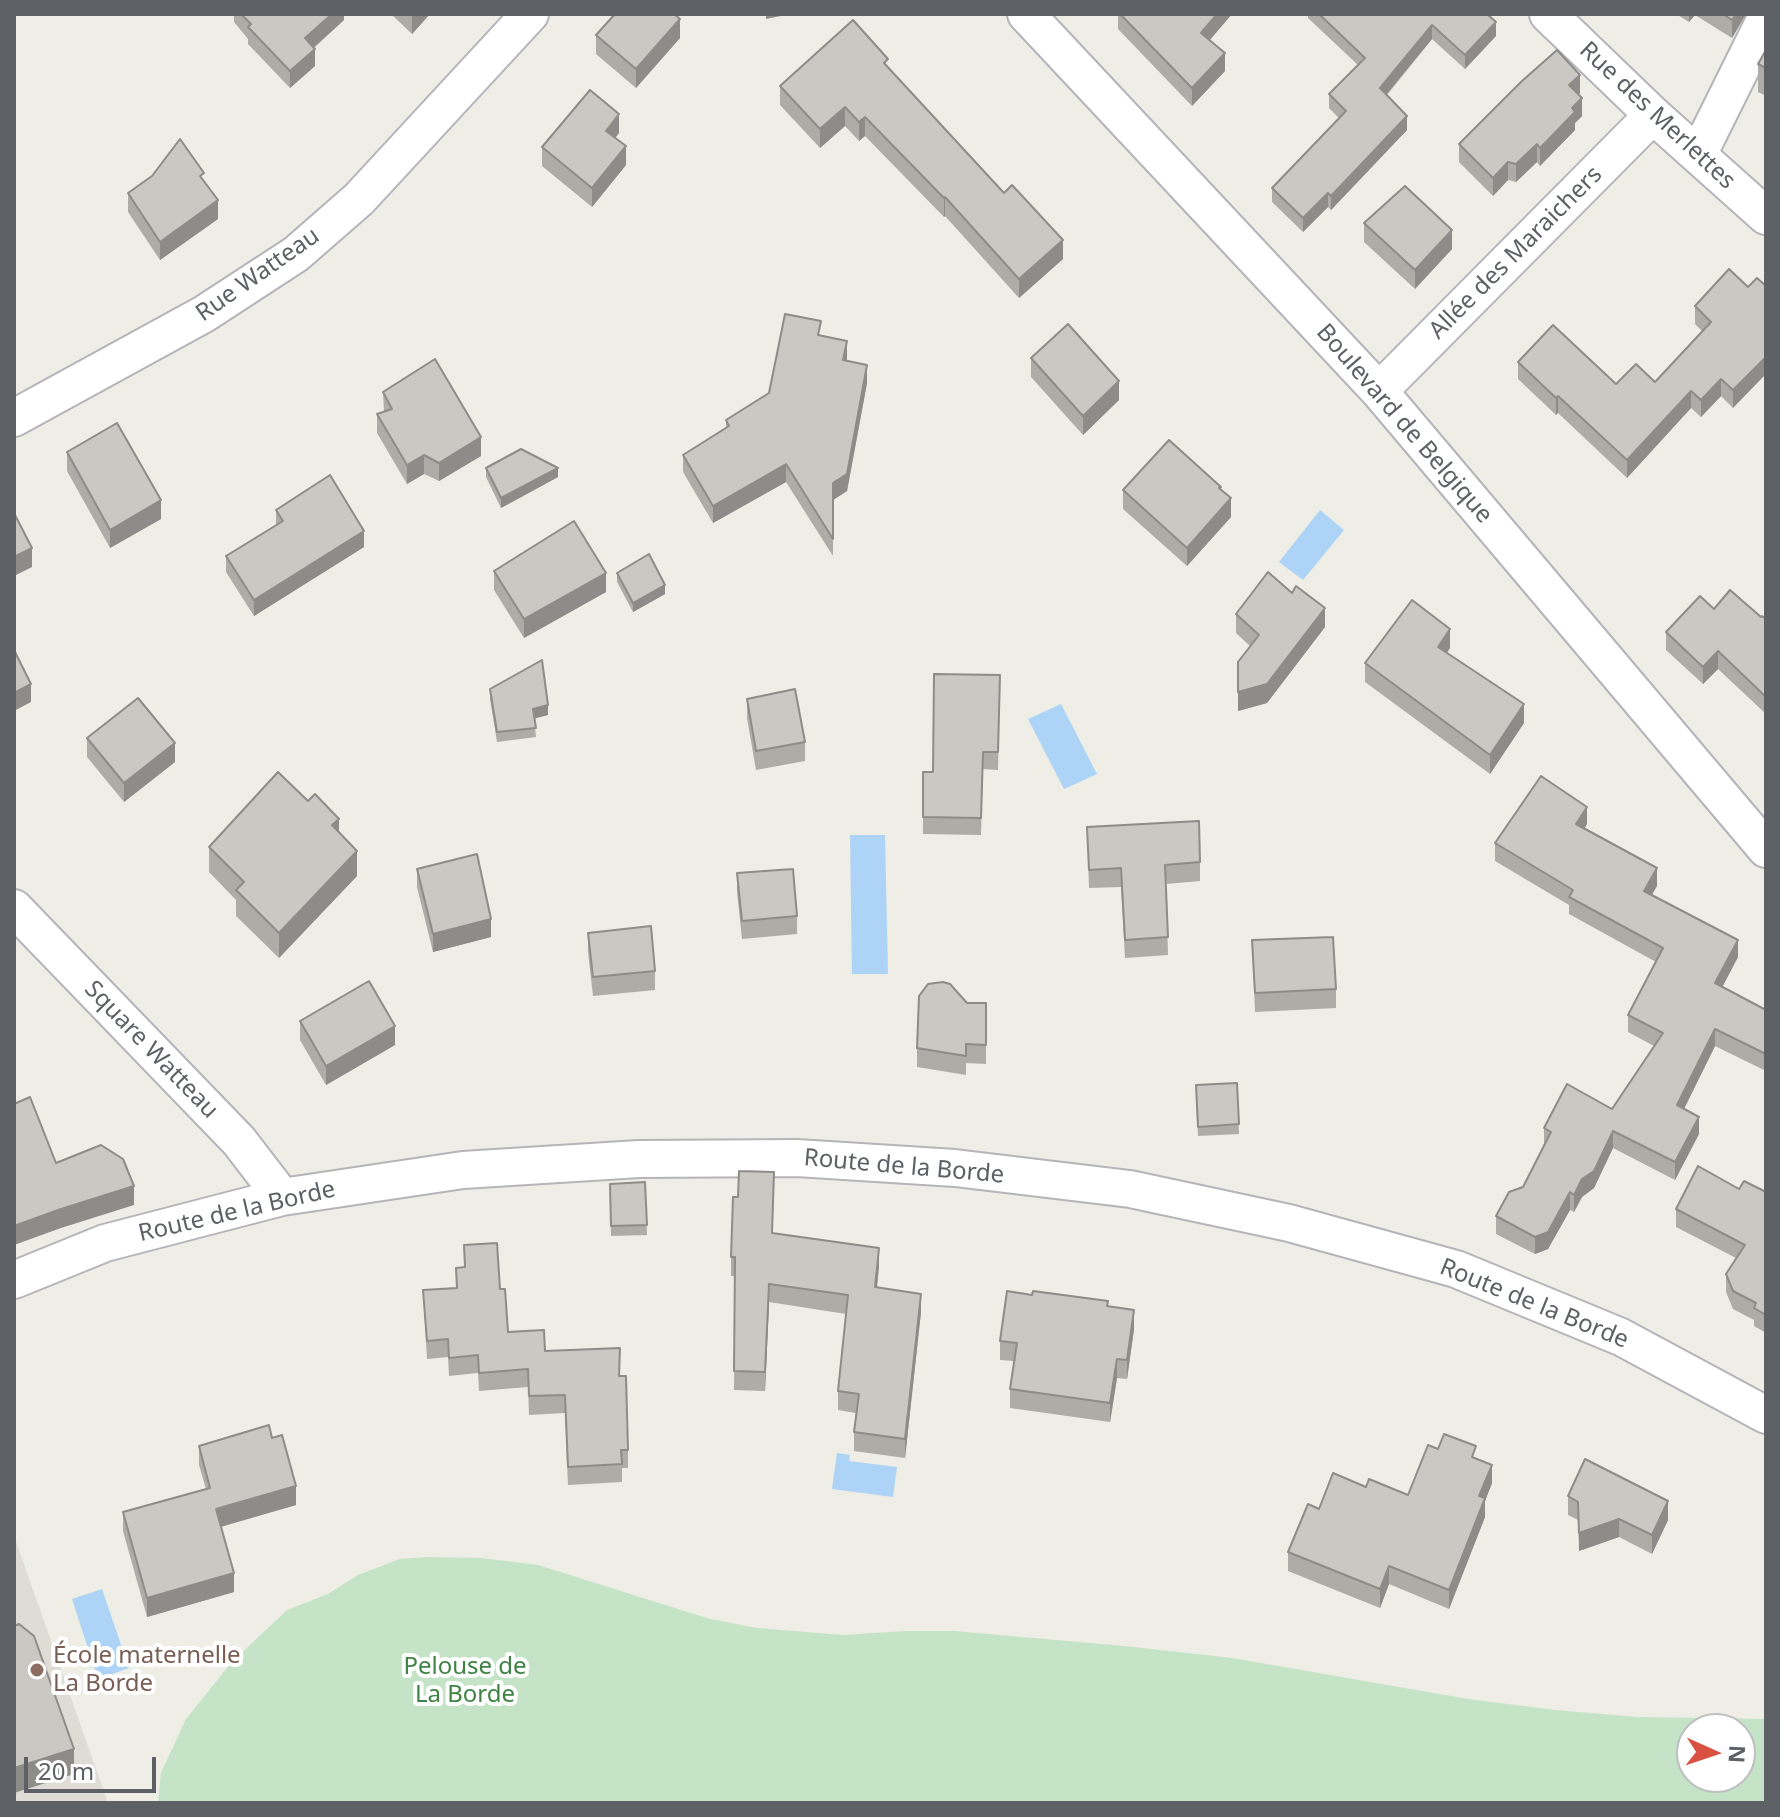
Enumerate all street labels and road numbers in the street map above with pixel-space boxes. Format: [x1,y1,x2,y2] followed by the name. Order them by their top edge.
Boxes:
[1573,36,1741,196] street label: Rue des Merlettes
[1424,161,1608,345] street label: Allée des Maraichers
[191,222,325,328] street label: Rue Watteau
[1310,319,1498,529] street label: Boulevard de Belgique
[78,975,224,1125] street label: Square Watteau
[803,1144,1005,1190] street label: Route de la Borde
[136,1175,338,1249] street label: Route de la Borde
[1435,1253,1633,1355] street label: Route de la Borde

